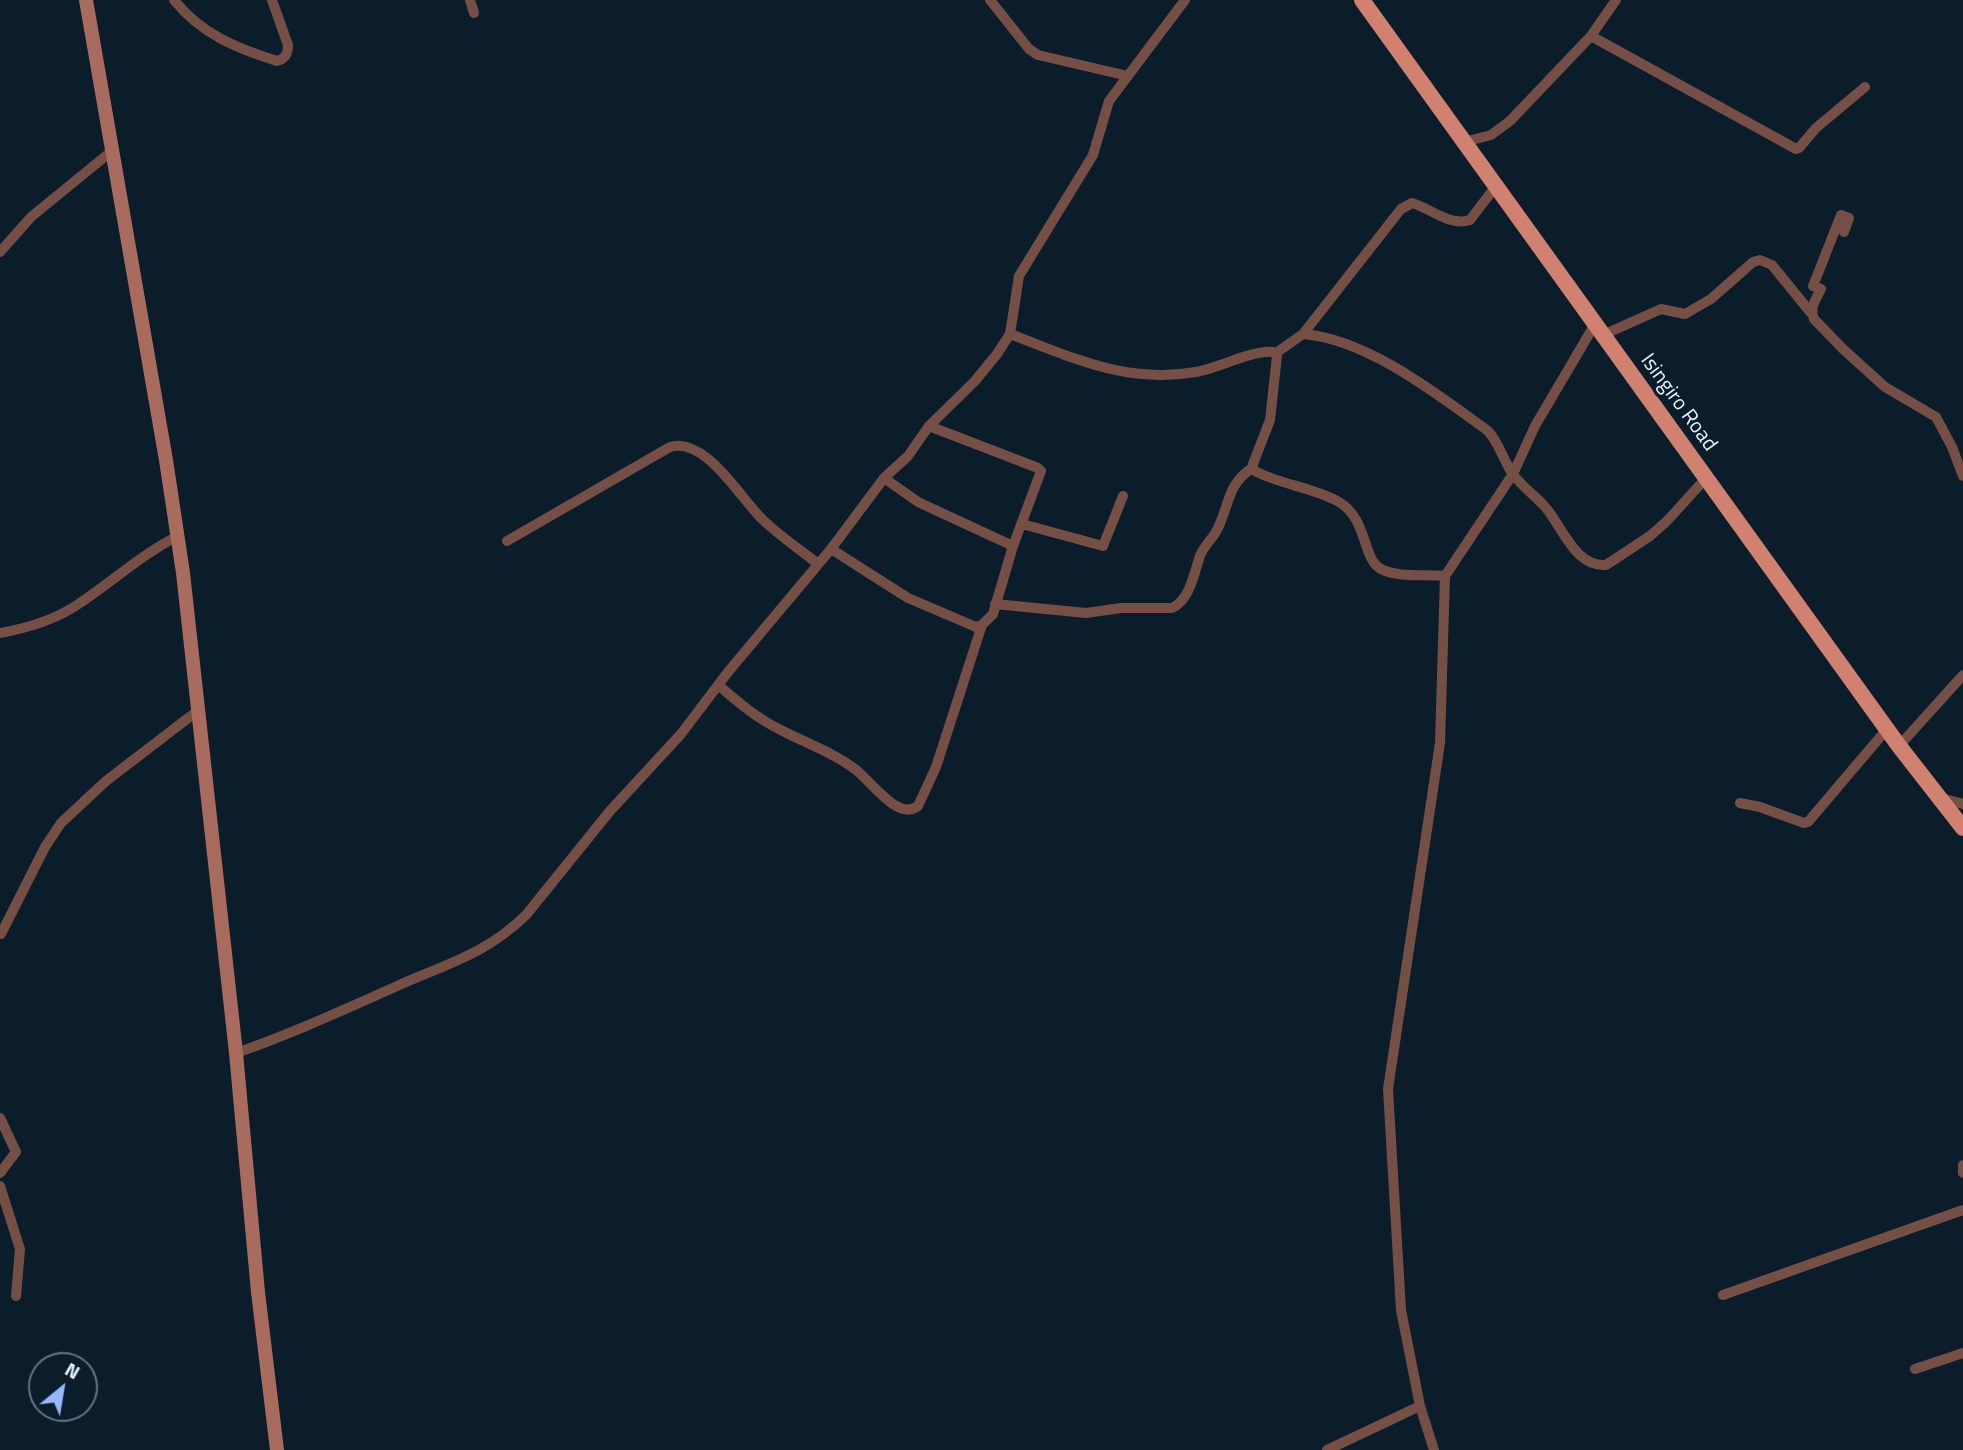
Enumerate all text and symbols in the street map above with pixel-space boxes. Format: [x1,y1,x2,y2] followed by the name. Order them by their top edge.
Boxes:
[1634,349,1722,457] street label: Isingiro Road
[28,1352,98,1422] north arrow
[60,1354,86,1386] text: N

